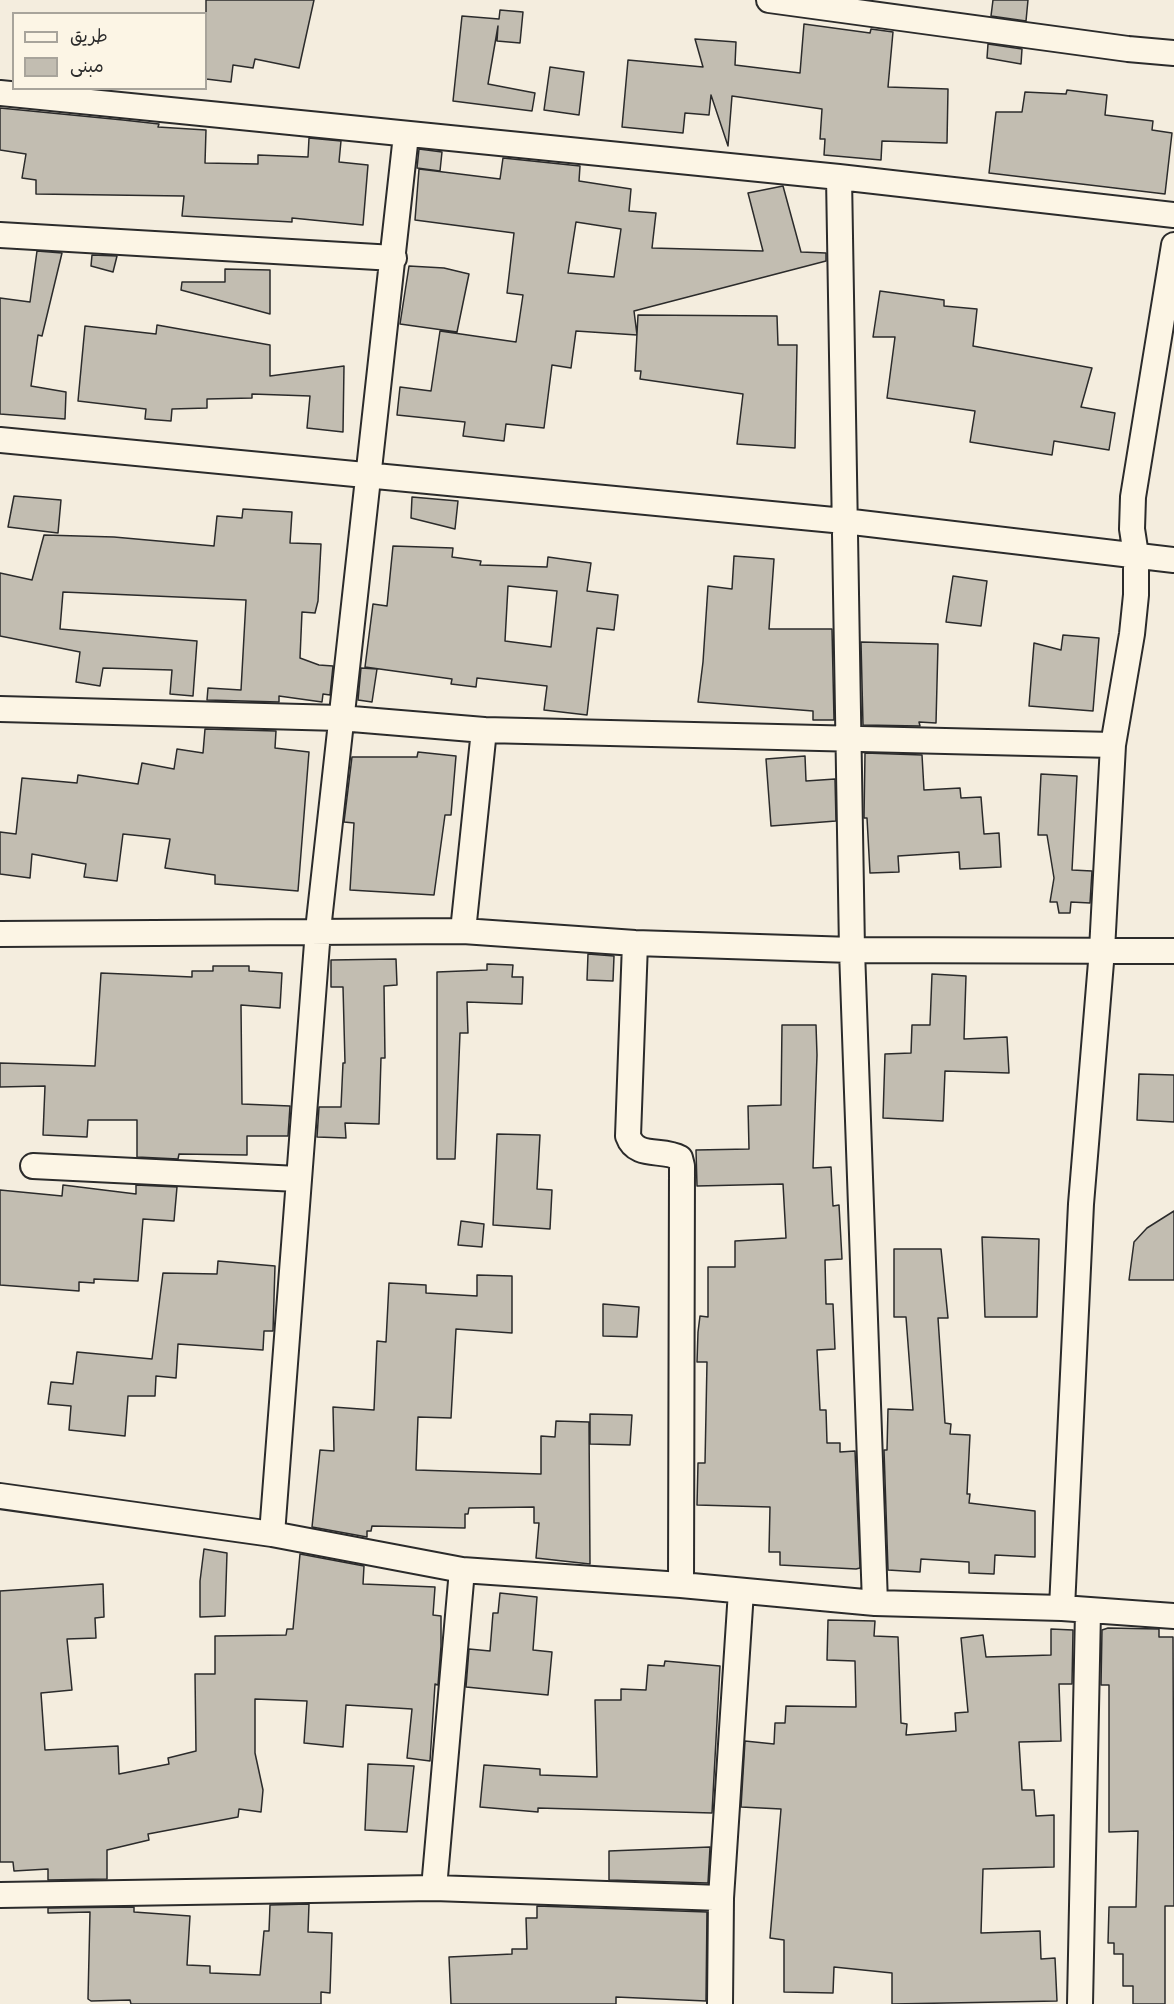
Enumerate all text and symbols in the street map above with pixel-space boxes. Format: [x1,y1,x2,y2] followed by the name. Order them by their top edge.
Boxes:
[12,12,207,90] legend
[70,25,108,51] text: طريق
[70,55,104,81] text: مبنى

